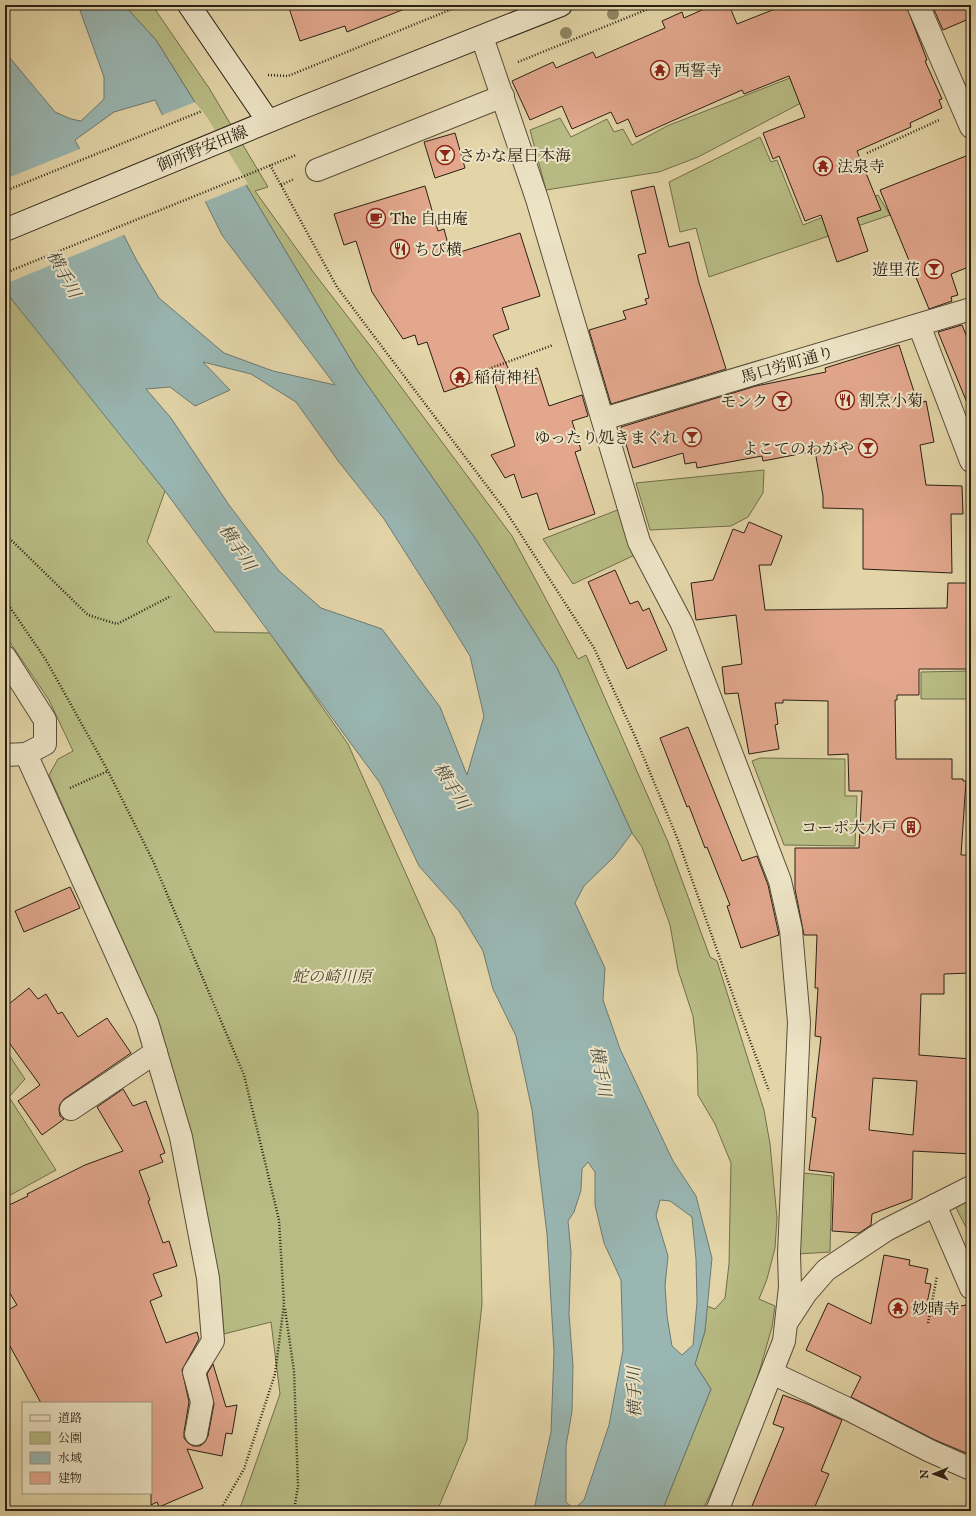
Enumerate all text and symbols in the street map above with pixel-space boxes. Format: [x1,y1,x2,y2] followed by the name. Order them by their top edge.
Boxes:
[649,59,671,81] temple icon: 西誓寺
[674,61,722,80] place label: 西誓寺
[154,122,250,175] street label: 御所野安田線
[434,144,456,166] bar icon: さかな屋日本海
[459,146,571,165] place label: さかな屋日本海
[812,155,834,177] temple icon: 法泉寺
[837,157,885,176] place label: 法泉寺
[365,207,387,229] cafe icon: The 自由庵
[390,209,468,228] place label: The 自由庵
[389,238,411,260] restaurant icon: ちび横
[414,240,462,259] place label: ちび横
[42,247,86,303] water label: 横手川
[923,258,945,280] bar icon: 遊里花
[872,260,920,279] place label: 遊里花
[738,342,836,387] street label: 馬口労町通り
[449,366,471,388] temple icon: 稲荷神社
[474,368,538,387] place label: 稲荷神社
[834,389,856,411] restaurant icon: 割烹小菊
[771,390,793,412] bar icon: モンク
[859,391,923,410] place label: 割烹小菊
[720,392,768,411] place label: モンク
[681,426,703,448] bar icon: ゆったり処きまぐれ
[534,428,678,447] place label: ゆったり処きまぐれ
[857,437,879,459] bar icon: よこてのわがや
[742,439,854,458] place label: よこてのわがや
[215,520,261,576] water label: 横手川
[429,759,475,815] water label: 横手川
[900,816,922,838] building icon: コーポ大水戸
[801,818,897,837] place label: コーポ大水戸
[292,967,375,986] park label: 蛇の崎川原
[586,1044,616,1100] water label: 横手川
[887,1297,909,1319] temple icon: 妙晴寺
[912,1299,960,1318] place label: 妙晴寺
[624,1364,645,1418] water label: 横手川
[22,1402,152,1494] legend
[58,1411,82,1425] text: 道路
[58,1431,82,1445] text: 公園
[58,1451,82,1465] text: 水域
[914,1454,954,1494] north arrow
[918,1469,931,1479] text: N
[58,1471,82,1485] text: 建物

